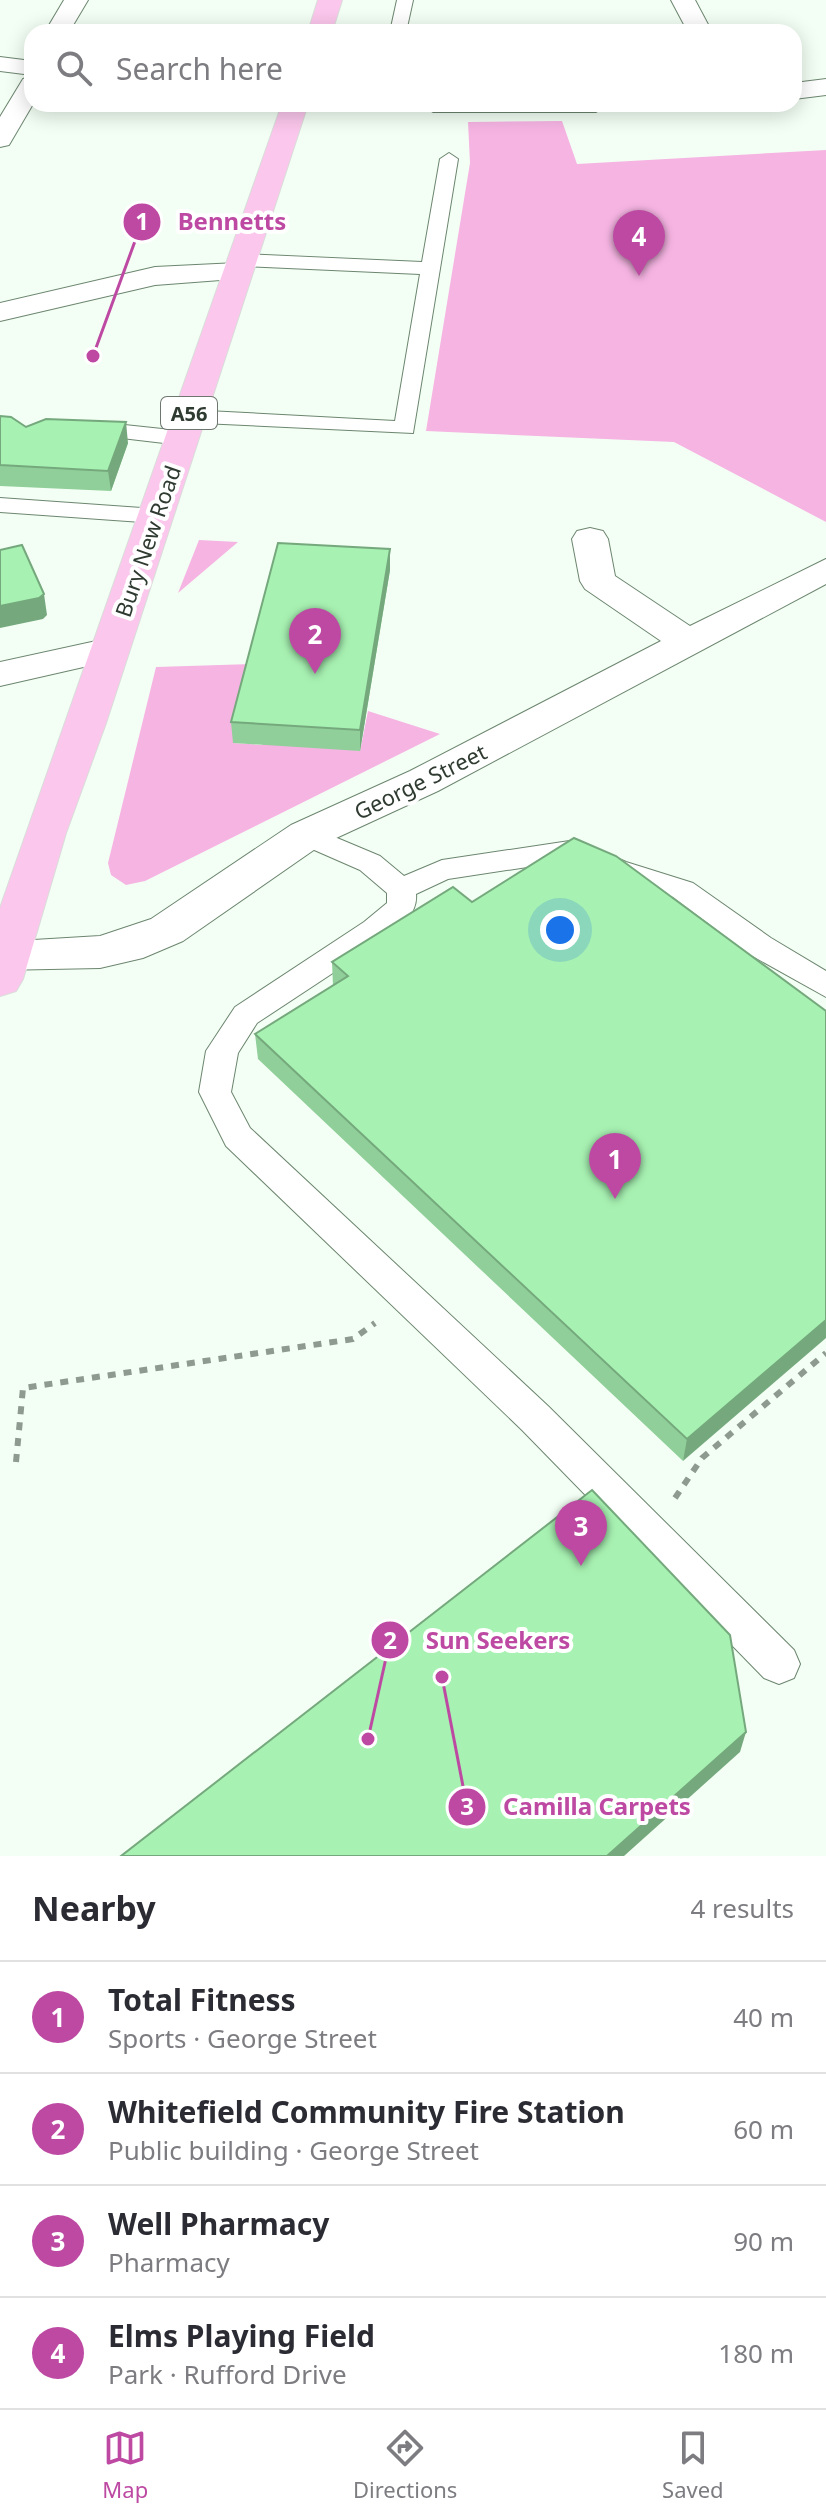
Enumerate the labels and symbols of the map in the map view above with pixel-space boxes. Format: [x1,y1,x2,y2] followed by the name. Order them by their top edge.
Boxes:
[122,198,303,246] callout: Bennetts
[135,204,149,237] text: 1
[178,204,286,237] text: Bennetts
[613,210,665,276] pin: 4
[161,397,217,429] road number: A56
[107,461,187,621] street label: Bury New Road
[289,608,341,674] pin: 2
[349,736,491,826] street label: George Street
[540,910,580,950] your location
[589,1133,641,1199] pin: 1
[555,1500,607,1566] pin: 3
[370,1616,586,1664] callout: Sun Seekers
[383,1623,397,1656] text: 2
[426,1623,570,1656] text: Sun Seekers
[447,1783,707,1831] callout: Camilla Carpets
[460,1789,474,1822] text: 3
[503,1789,691,1822] text: Camilla Carpets

